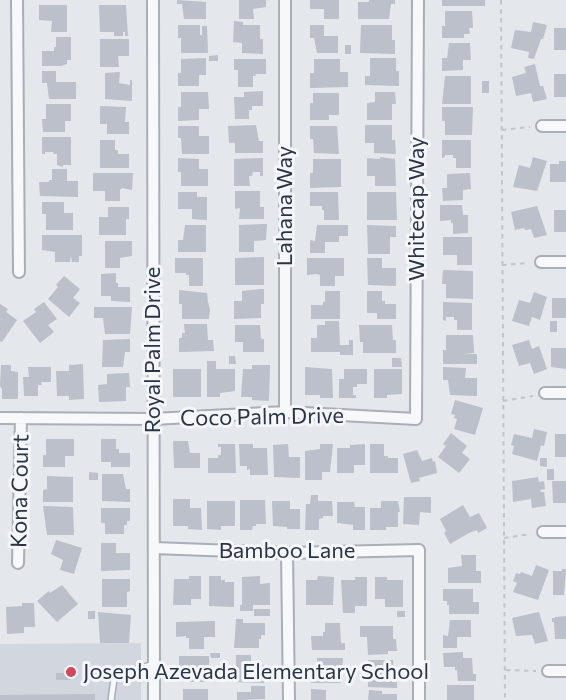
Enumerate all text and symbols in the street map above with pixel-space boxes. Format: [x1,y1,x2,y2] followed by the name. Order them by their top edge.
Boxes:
[404,137,430,281] street label: Whitecap Way
[272,146,298,266] street label: Lahana Way
[140,267,166,433] street label: Royal Palm Drive
[180,402,344,432] street label: Coco Palm Drive
[6,434,34,548] street label: Kona Court
[219,538,355,564] street label: Bamboo Lane
[83,659,429,685] place label: Joseph Azevada Elementary School
[64,665,78,679] marker: Joseph Azevada Elementary School

